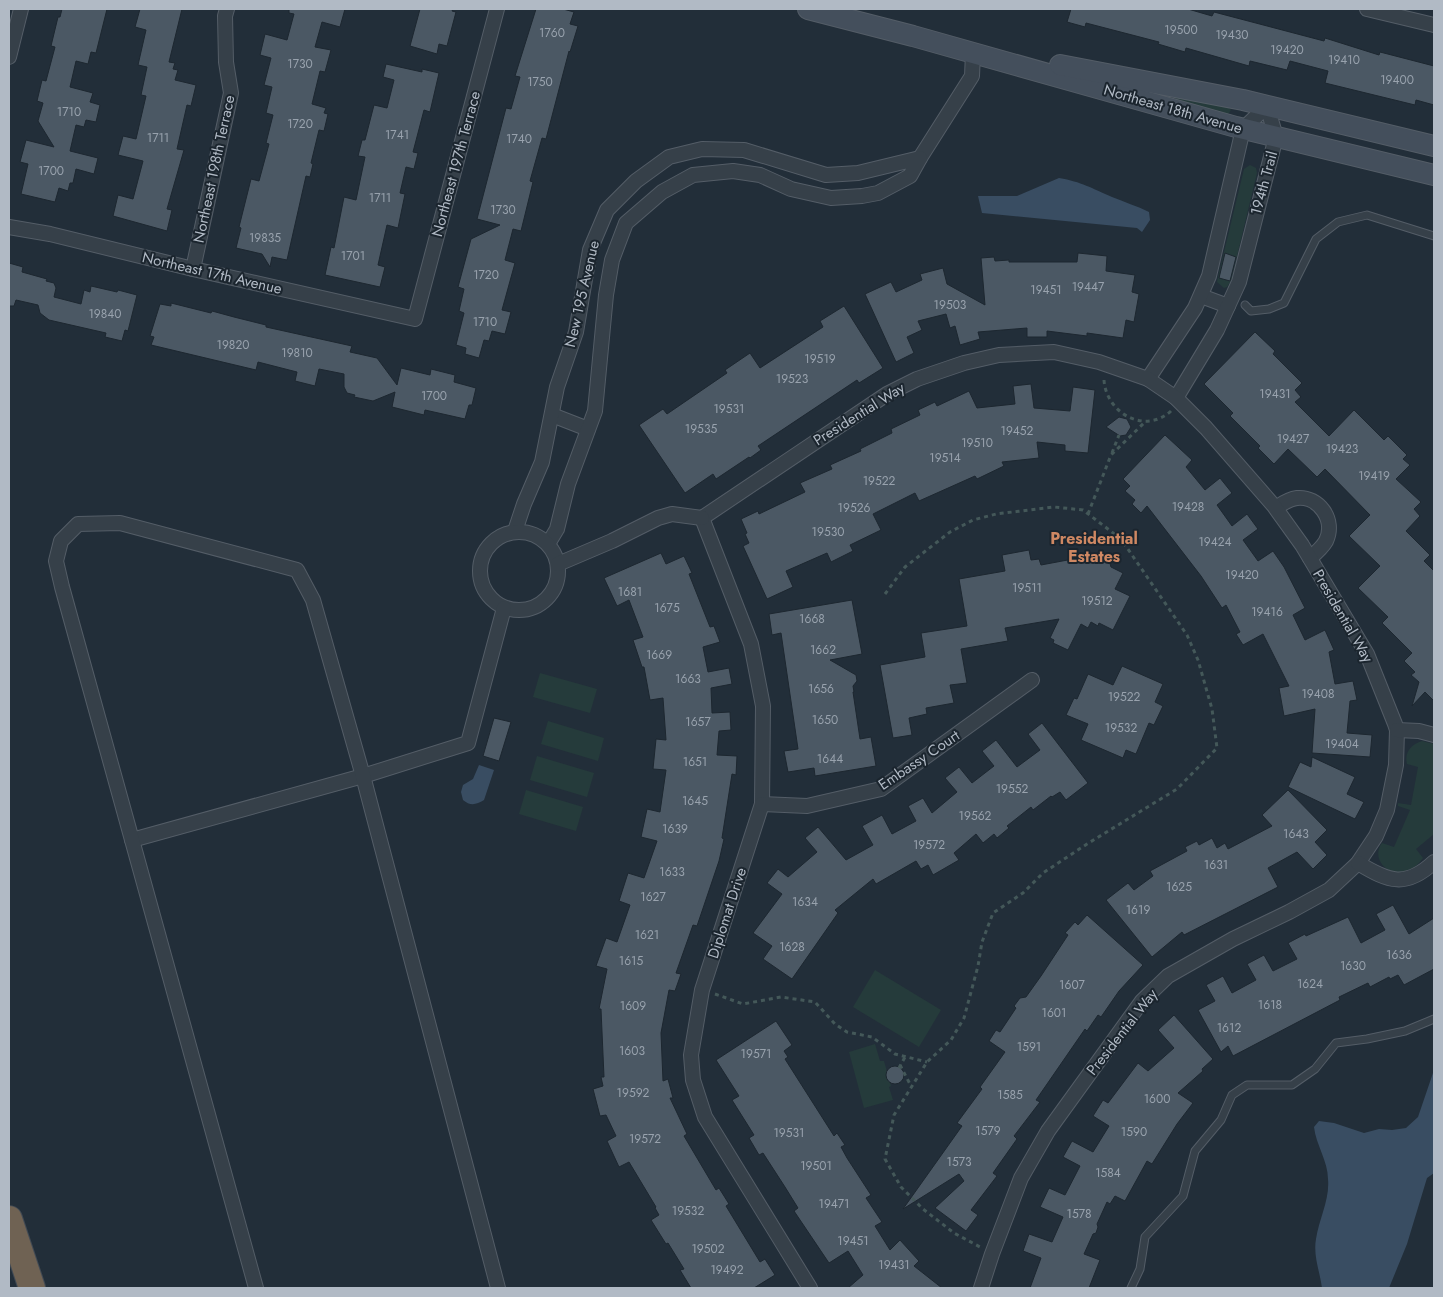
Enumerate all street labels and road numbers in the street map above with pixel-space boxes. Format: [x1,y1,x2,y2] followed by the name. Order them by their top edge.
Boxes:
[1101,79,1245,139] street label: Northeast 18th Avenue
[426,88,486,239] street label: Northeast 197th Terrace
[188,93,240,245] street label: Northeast 198th Terrace
[1245,148,1283,218] street label: 194th Trail
[559,238,605,350] street label: New 195 Avenue
[140,246,284,300] street label: Northeast 17th Avenue
[809,377,909,451] street label: Presidential Way
[1307,565,1379,667] street label: Presidential Way
[874,724,964,795] street label: Embassy Court
[702,864,752,961] street label: Diplomat Drive
[1081,984,1163,1080] street label: Presidential Way

